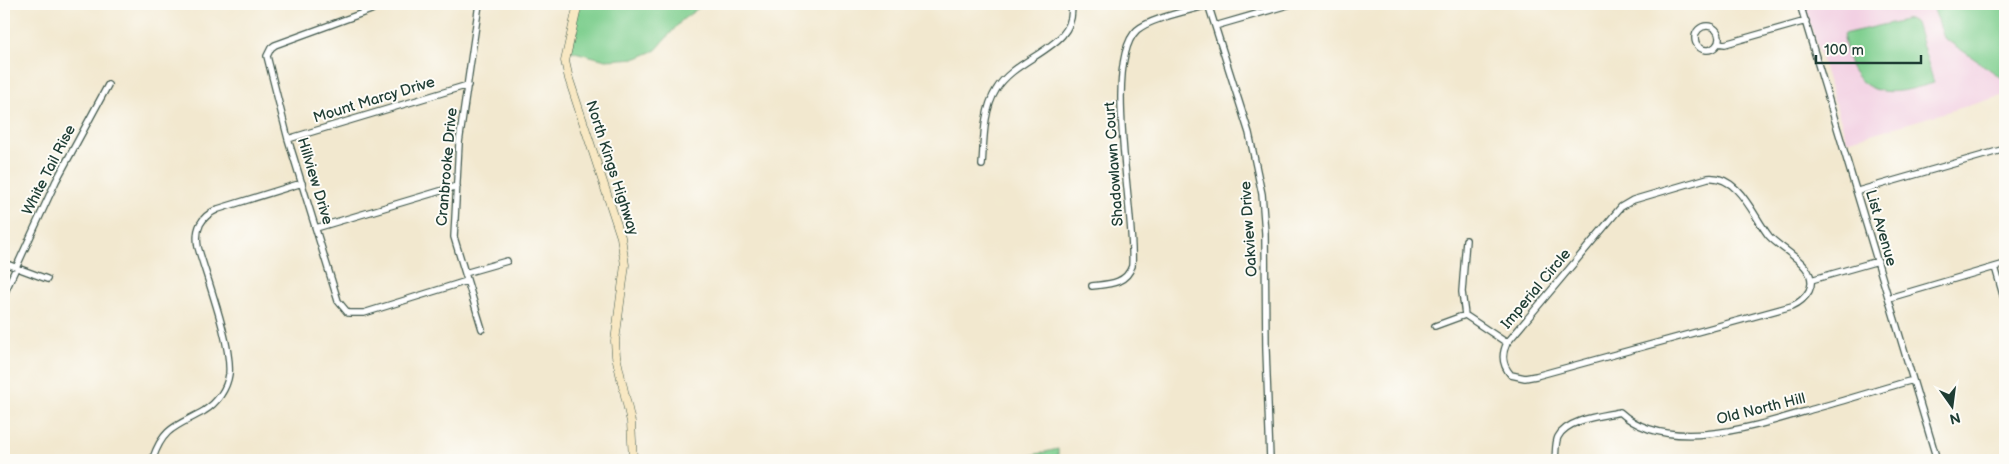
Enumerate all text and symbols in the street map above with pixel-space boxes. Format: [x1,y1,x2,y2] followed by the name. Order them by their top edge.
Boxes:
[1816,32,1922,64] scale bar
[1824,41,1864,60] text: 100 m
[311,72,437,128] street label: Mount Marcy Drive
[581,98,643,238] street label: North Kings Highway
[1100,101,1128,227] street label: Shadowlawn Court
[432,107,462,227] street label: Cranbrooke Drive
[18,122,80,218] street label: White Tail Rise
[293,135,337,227] street label: Hillview Drive
[1236,180,1262,278] street label: Oakview Drive
[1861,188,1901,268] street label: List Avenue
[1497,245,1575,333] street label: Imperial Circle
[1926,382,1976,432] north arrow
[1715,389,1807,429] street label: Old North Hill
[1948,409,1962,428] text: N

